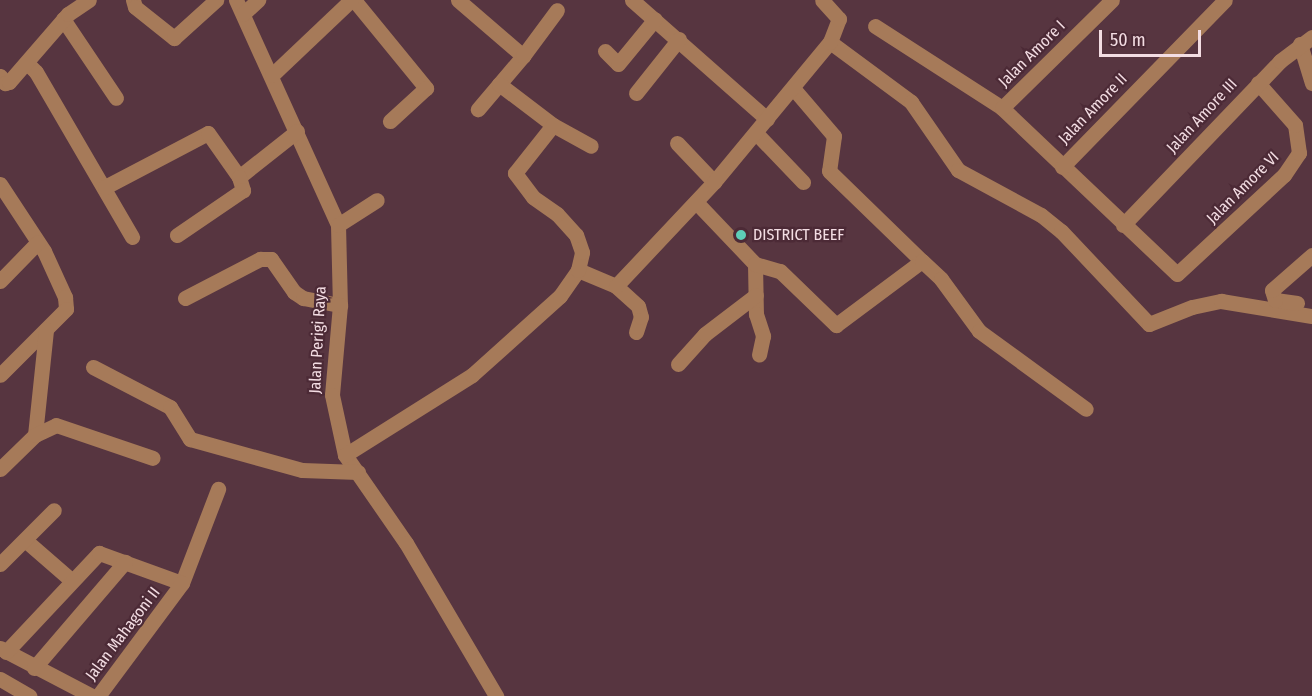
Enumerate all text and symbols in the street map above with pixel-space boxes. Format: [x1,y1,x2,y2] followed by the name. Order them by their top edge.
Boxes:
[995,17,1069,91] street label: Jalan Amore I
[1102,18,1204,56] scale bar
[1110,29,1146,51] text: 50 m
[1055,70,1131,148] street label: Jalan Amore II
[1163,75,1241,157] street label: Jalan Amore III
[1203,148,1283,228] street label: Jalan Amore VI
[753,225,844,245] place label: DISTRICT BEEF
[734,228,748,242] marker: DISTRICT BEEF
[306,286,330,394] street label: Jalan Perigi Raya
[82,584,164,684] street label: Jalan Mahagoni II

